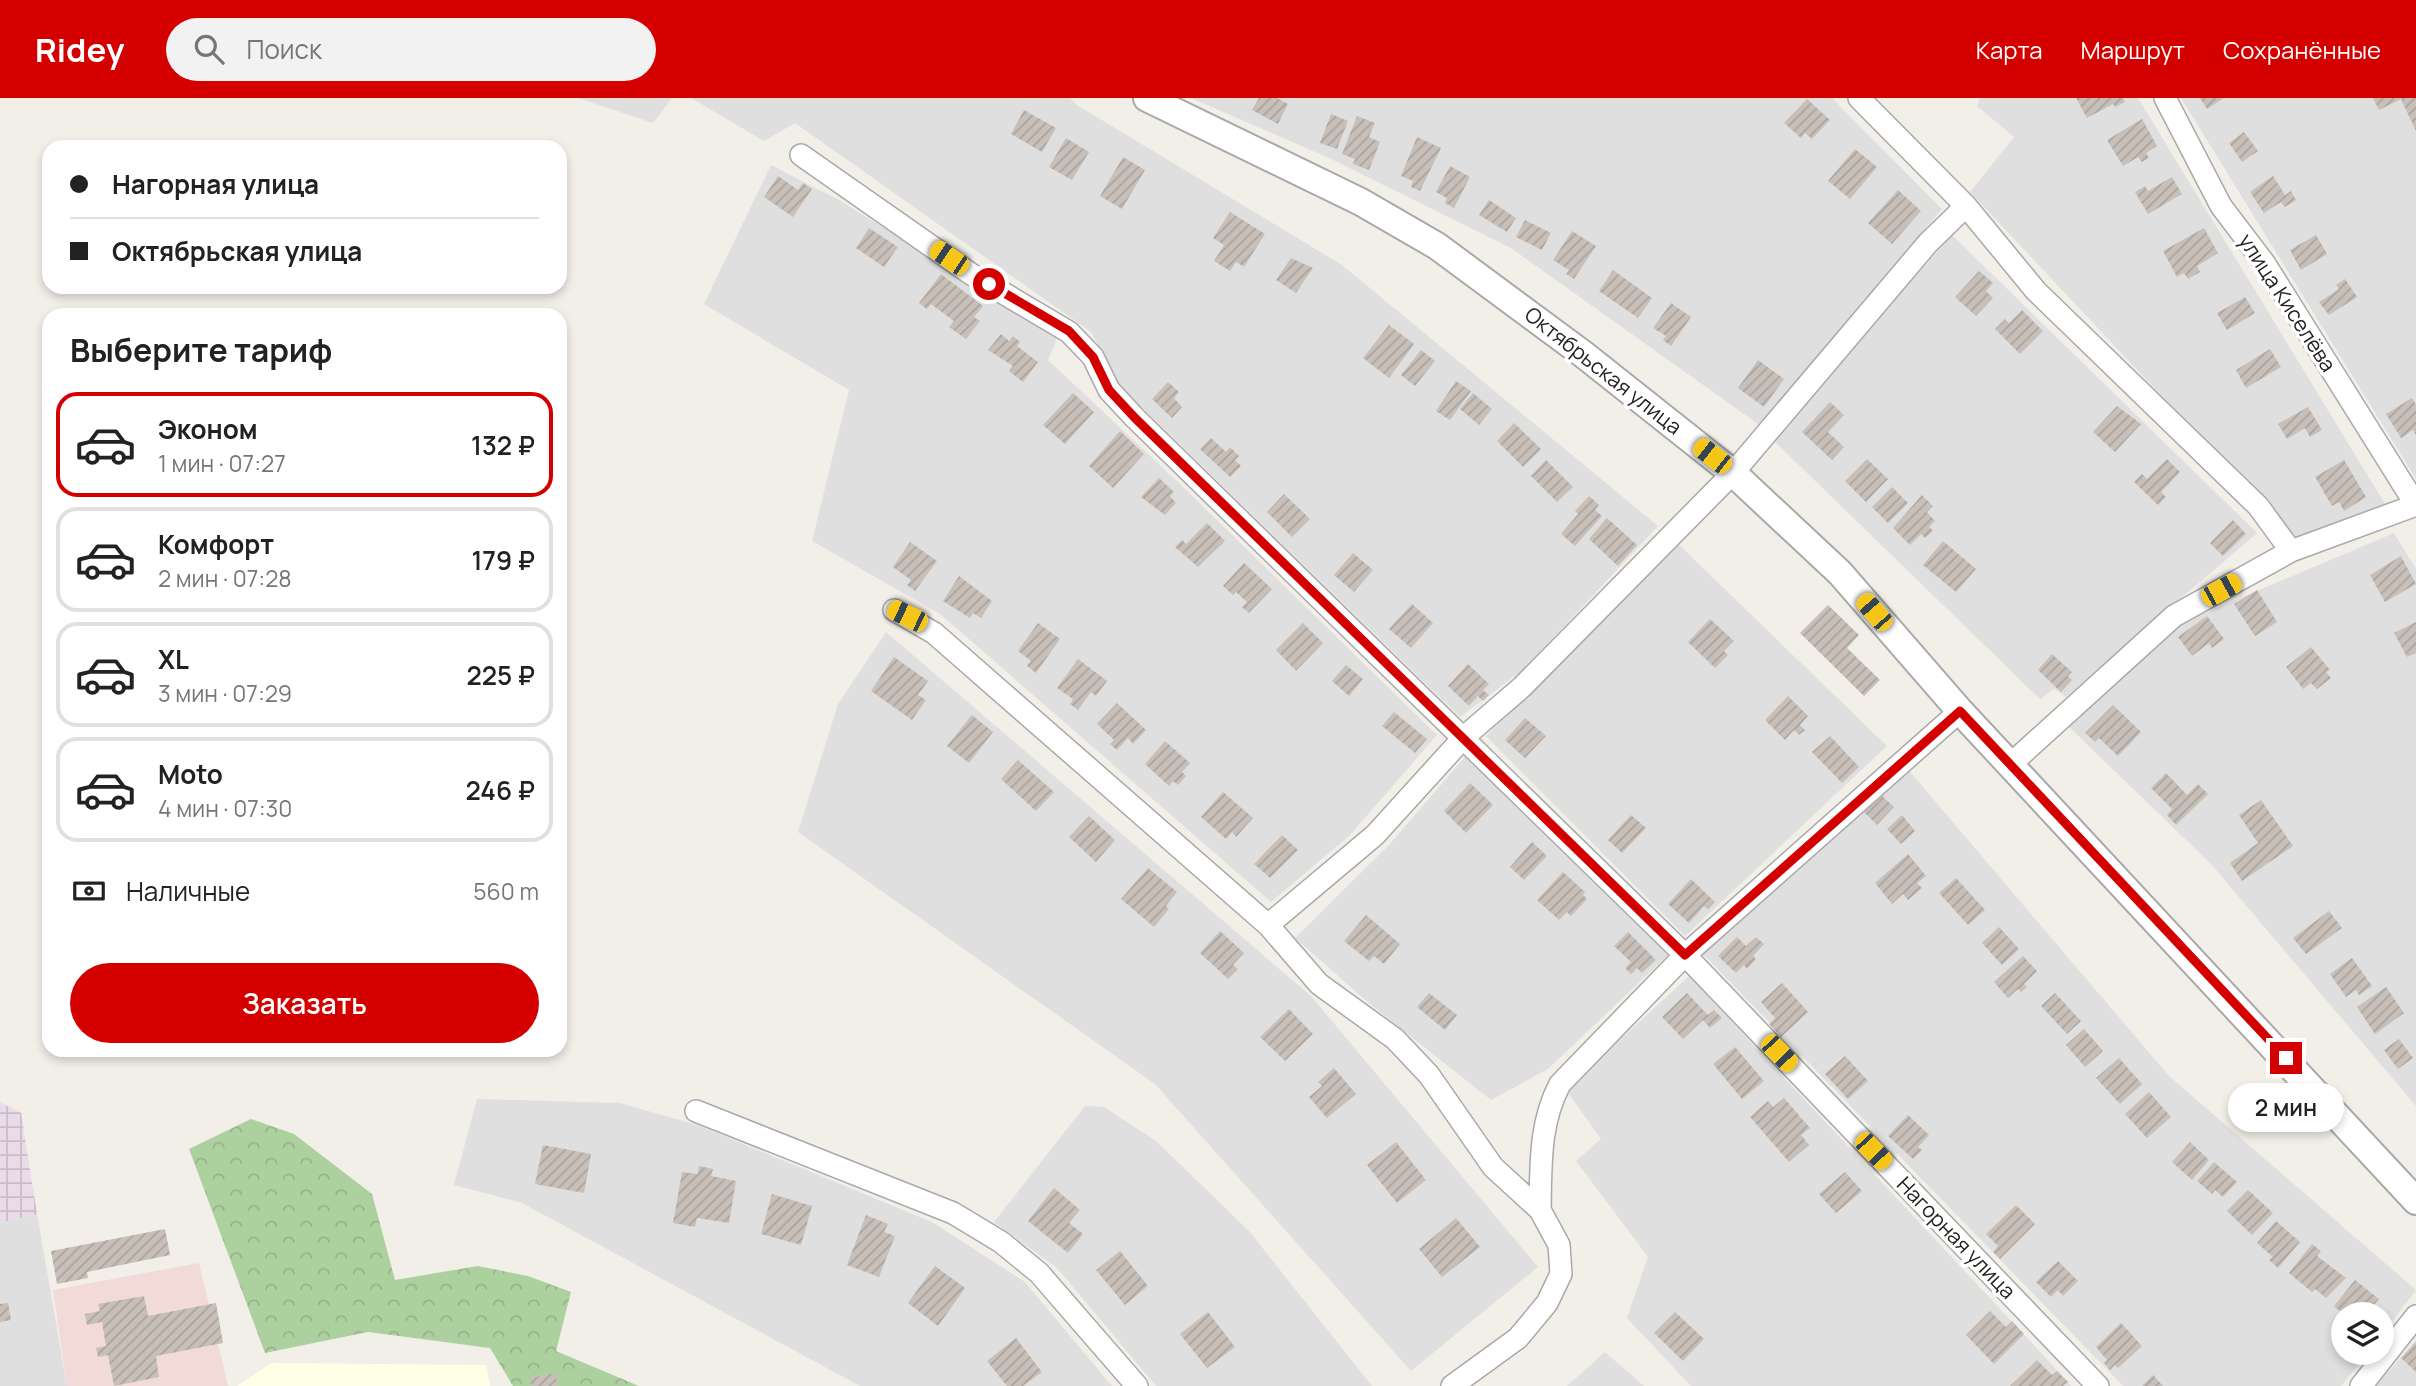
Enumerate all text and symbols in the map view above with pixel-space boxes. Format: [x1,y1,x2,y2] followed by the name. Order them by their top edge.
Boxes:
[166,18,656,81] search box
[35,27,124,72] text: Ridey
[190,30,228,68] icon: search
[246,31,322,67] text: Поиск
[1976,33,2043,66] text: Карта
[2081,33,2185,66] text: Маршрут
[2223,33,2381,66] text: Сохранённые
[112,166,319,202] text: Нагорная улица
[2233,228,2343,377] street label: улица Киселёва
[112,233,362,269] text: Октябрьская улица
[926,238,973,278] car
[973,268,1005,300] route start
[1519,300,1688,440] street label: Октябрьская улица
[70,328,332,372] text: Выберите тариф
[158,411,258,447] text: Эконом
[74,413,137,476] icon: car
[471,427,535,463] text: 132 ₽
[1689,435,1736,477] car
[158,447,286,479] text: 1 мин · 07:27
[158,526,274,562] text: Комфорт
[74,528,137,591] icon: car
[471,542,535,578] text: 179 ₽
[158,562,292,594] text: 2 мин · 07:28
[2198,571,2245,609] car
[1853,589,1896,635] car
[884,597,931,635] car
[158,641,189,677] text: XL
[74,643,137,706] icon: car
[466,657,535,693] text: 225 ₽
[158,677,292,709] text: 3 мин · 07:29
[158,756,223,792] text: Moto
[74,758,137,821] icon: car
[466,772,535,808] text: 246 ₽
[158,792,292,824] text: 4 мин · 07:30
[70,872,108,910] icon: cash
[126,873,250,909] text: Наличные
[473,875,539,907] text: 560 m
[70,963,539,1043] button: Заказать
[1757,1031,1802,1075] car
[2270,1042,2302,1074] route end
[2228,1082,2344,1132] callout: 2 мин
[2255,1091,2317,1123] text: 2 мин
[1851,1129,1896,1173] car
[1891,1170,2022,1304] street label: Нагорная улица
[2331,1302,2394,1365] map controls
[2331,1302,2394,1365] button: layers

